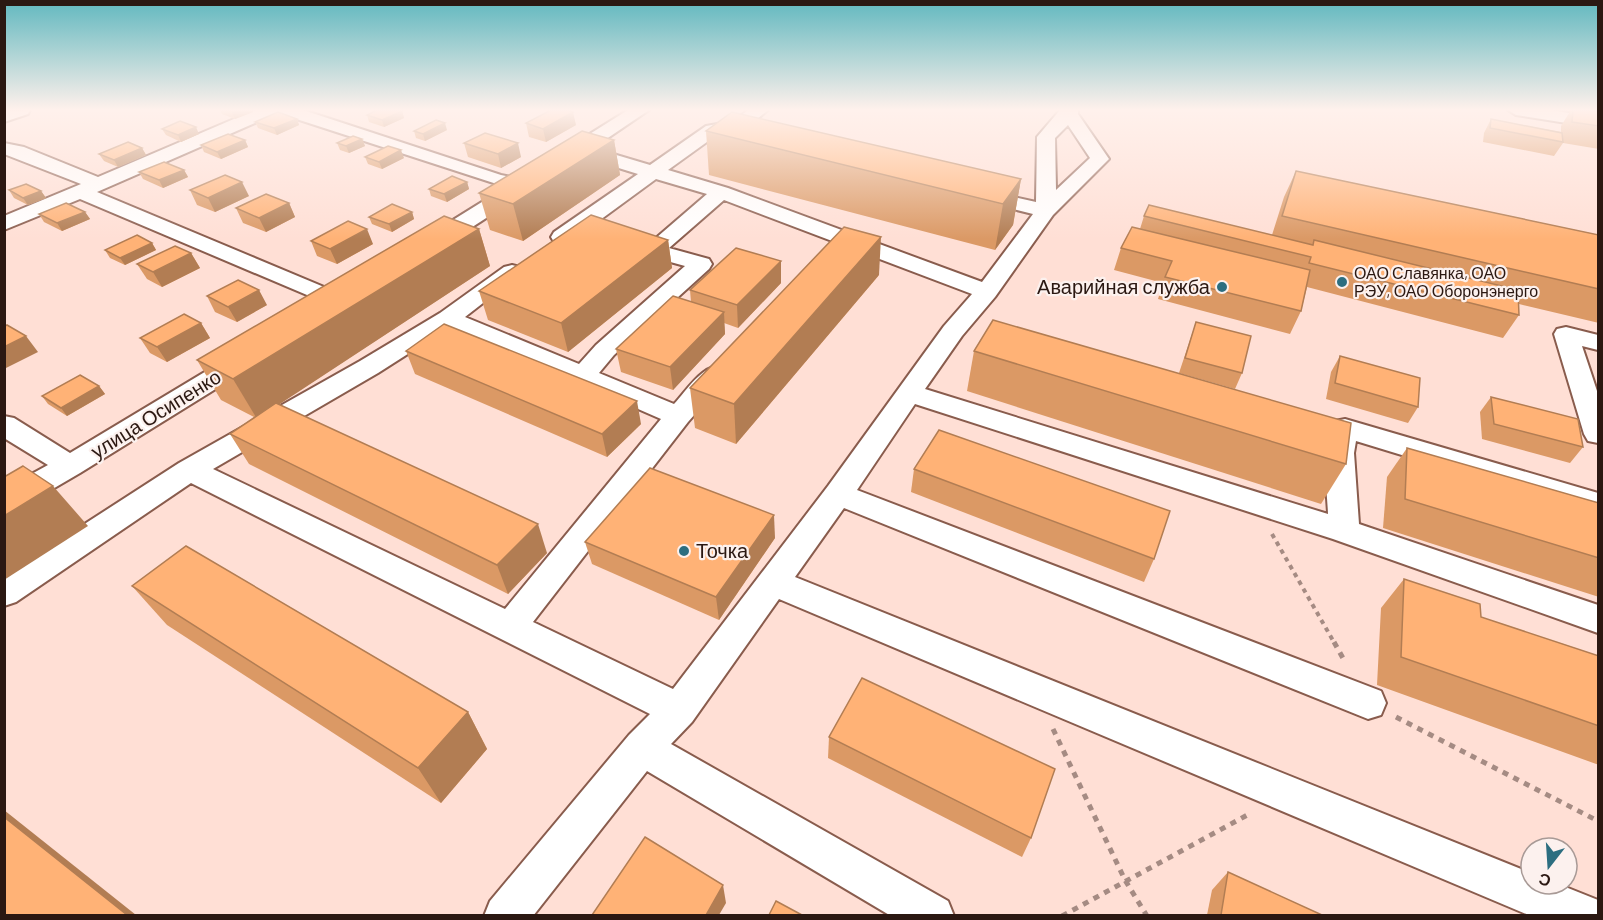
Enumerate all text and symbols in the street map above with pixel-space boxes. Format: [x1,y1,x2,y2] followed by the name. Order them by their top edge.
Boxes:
[1354,263,1538,300] place label: ОАО Славянка, ОАО РЭУ, ОАО Оборонэнерго
[1037,274,1211,298] place label: Аварийная служба
[1335,275,1349,289] marker: ОАО Славянка, ОАО РЭУ, ОАО Оборонэнерго
[1215,280,1229,294] marker: Аварийная служба
[86,364,225,463] street label: улица Осипенко
[696,538,749,562] place label: Точка
[677,544,691,558] marker: Точка
[1519,836,1579,896] north arrow
[1536,870,1553,892] text: С

